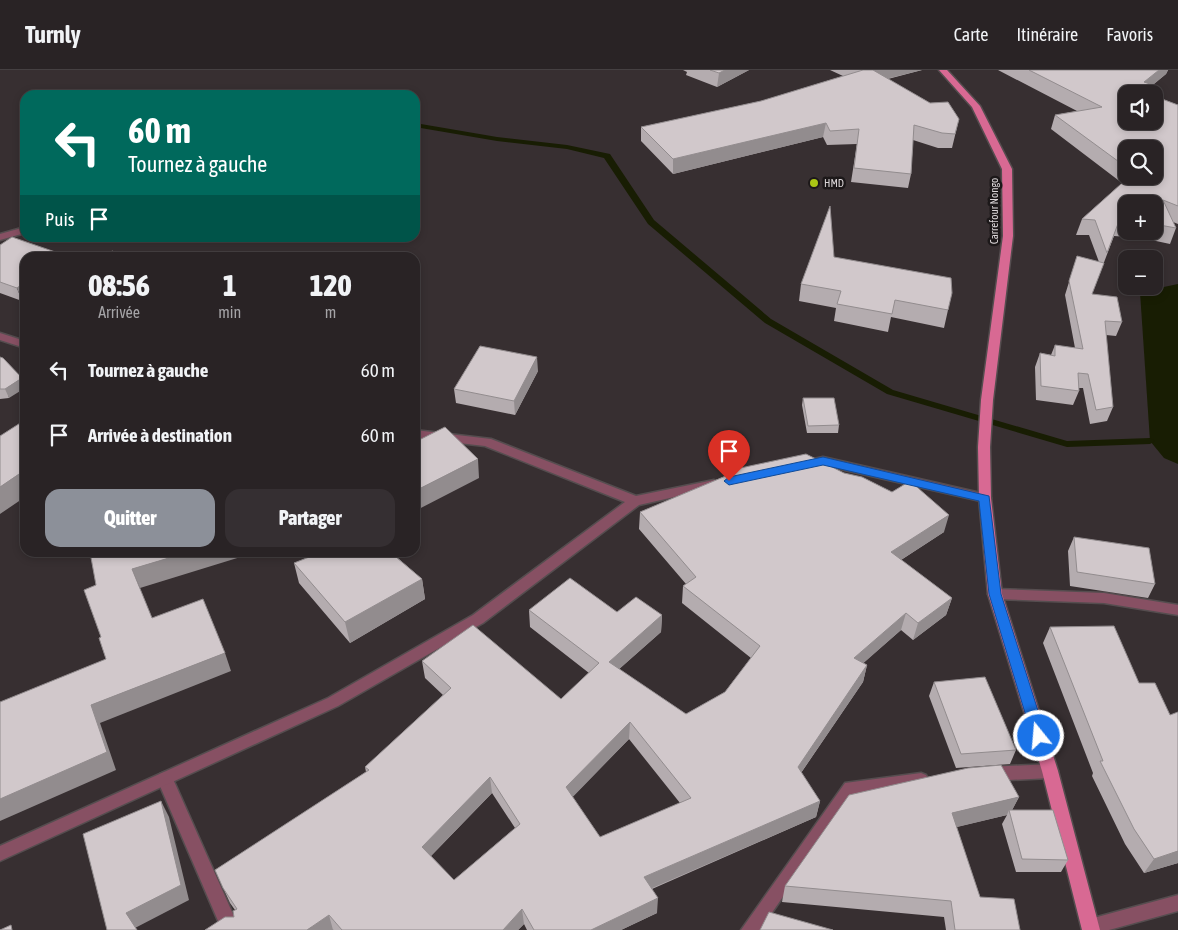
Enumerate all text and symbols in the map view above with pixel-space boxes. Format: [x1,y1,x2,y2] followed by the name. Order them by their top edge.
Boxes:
[25,21,81,48] text: Turnly
[954,24,988,45] text: Carte
[1016,24,1078,45] text: Itinéraire
[1106,24,1153,45] text: Favoris
[1118,85,1163,295] map controls
[1118,85,1163,130] button: sound
[45,110,110,175] icon: left
[128,110,191,150] text: 60 m
[1118,140,1163,185] button: search
[128,151,267,177] text: Tournez à gauche
[808,177,820,189] marker: HMD
[824,177,844,189] place label: HMD
[988,178,1000,244] street label: Carrefour Nongo
[1118,195,1163,240] button: +
[85,205,113,233] icon: arrive
[45,208,75,230] text: Puis
[1118,250,1163,295] button: −
[88,268,150,302] text: 08:56
[223,268,237,302] text: 1
[309,268,352,302] text: 120
[98,303,140,321] text: Arrivée
[218,303,241,321] text: min
[325,303,336,321] text: m
[45,356,73,384] icon: left
[88,359,208,381] text: Tournez à gauche
[361,359,395,381] text: 60 m
[45,421,73,449] icon: arrive
[88,424,232,446] text: Arrivée à destination
[361,424,395,446] text: 60 m
[708,430,750,481] pin
[715,437,743,465] icon: arrive
[45,489,215,547] button: Quitter
[225,489,395,547] button: Partager
[1012,709,1064,761] position arrow

